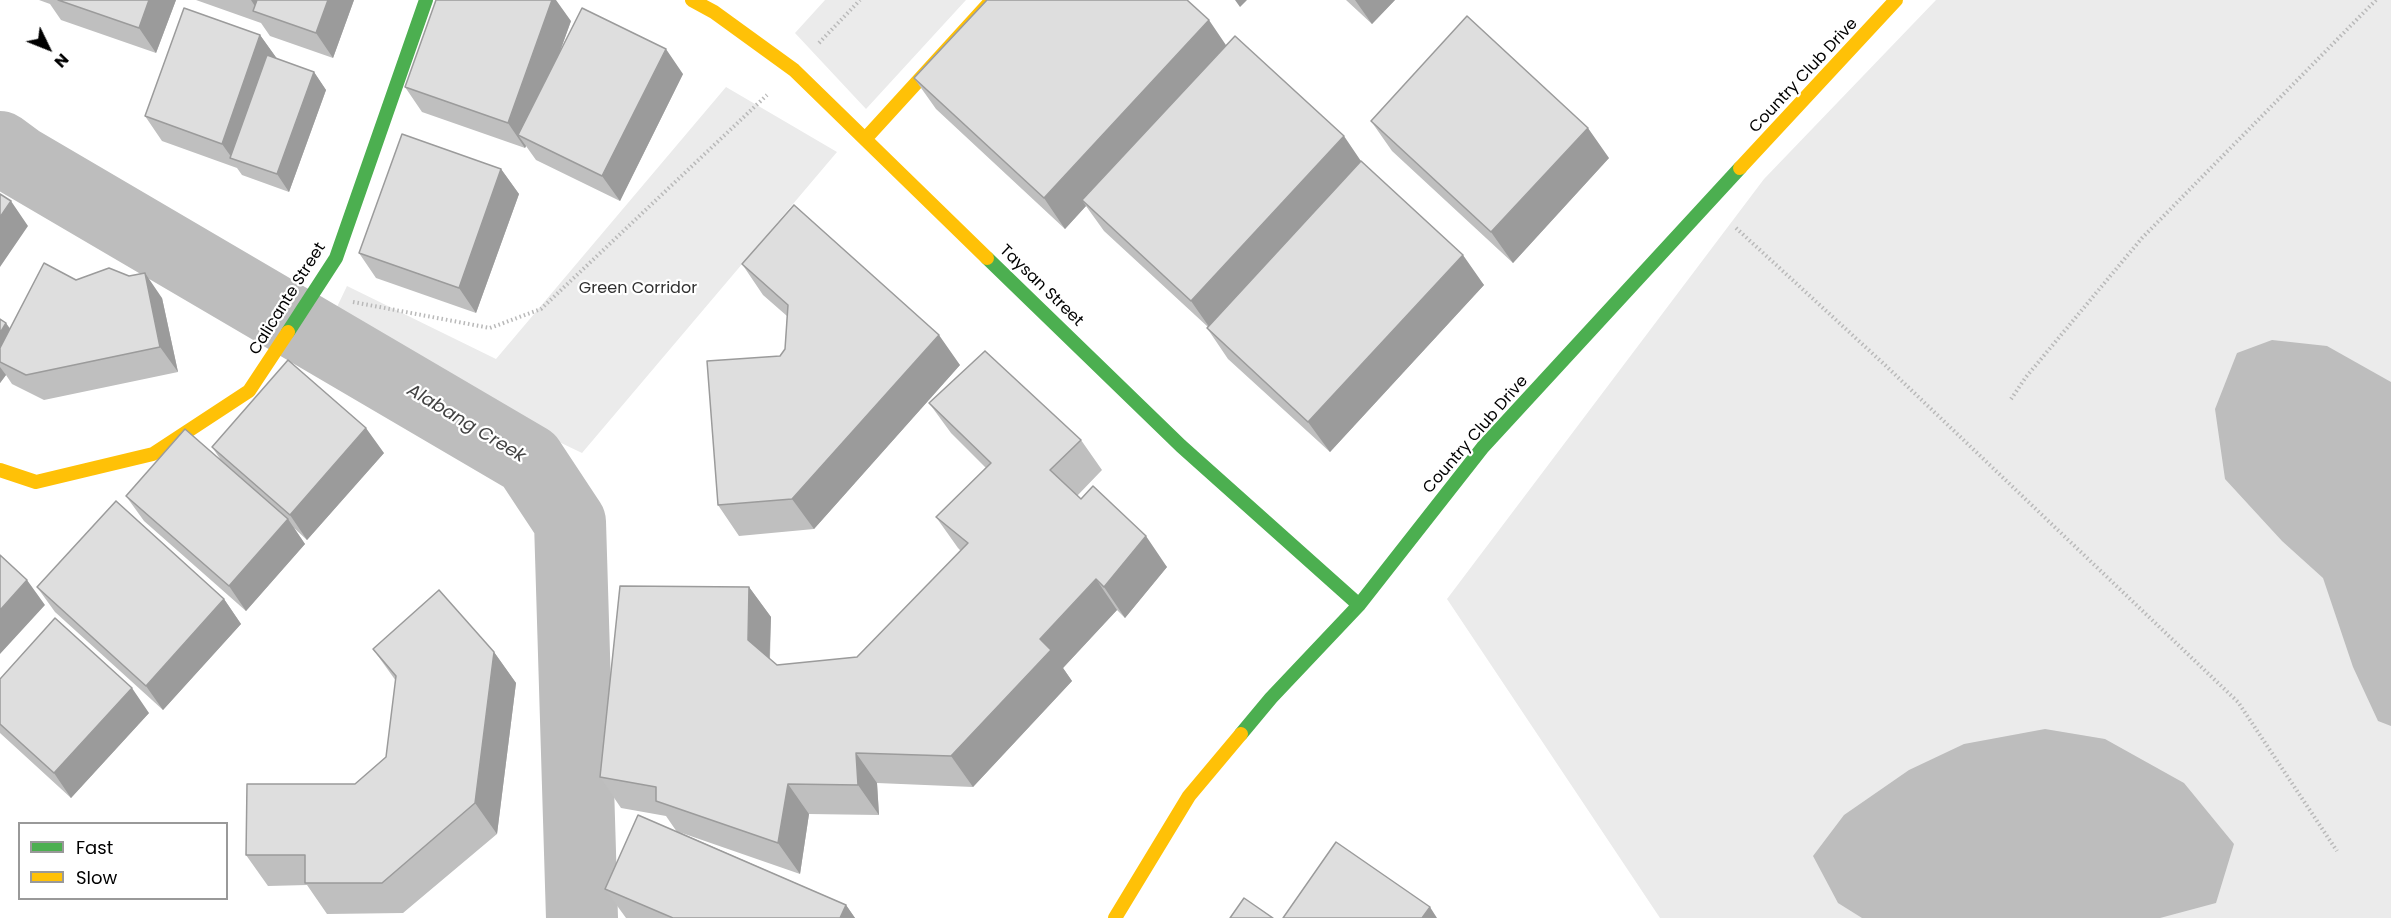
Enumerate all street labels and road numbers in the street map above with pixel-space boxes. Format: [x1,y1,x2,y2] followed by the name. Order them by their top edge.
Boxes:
[1746,15,1862,137] street label: Country Club Drive
[246,239,330,359] street label: Calicante Street
[995,241,1087,331] street label: Taysan Street
[1420,372,1532,498] street label: Country Club Drive

